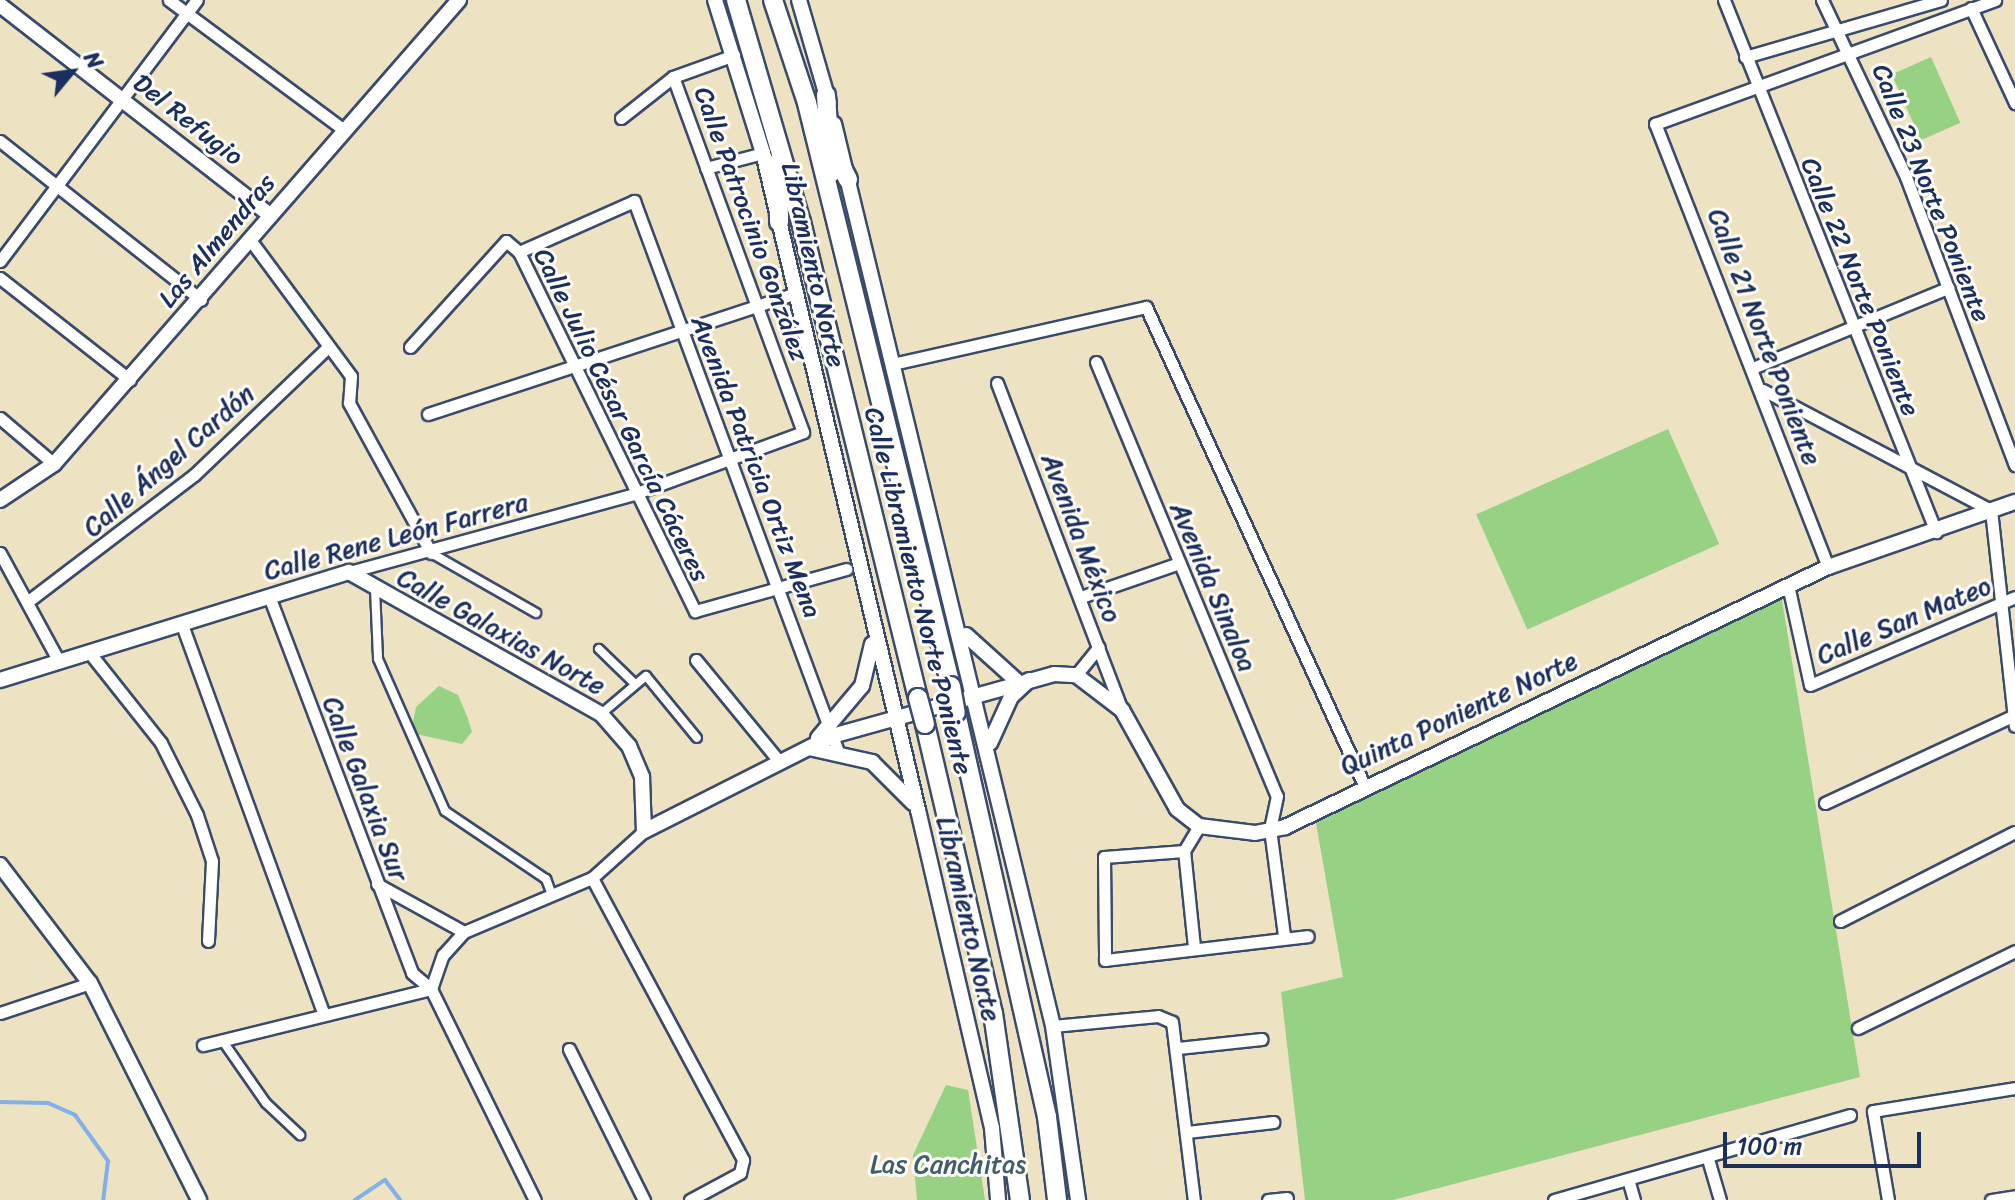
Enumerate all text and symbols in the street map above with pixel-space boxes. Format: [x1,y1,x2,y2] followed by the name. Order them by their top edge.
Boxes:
[32,32,112,112] north arrow
[73,44,114,76] text: N
[1865,60,1997,326] street label: Calle 23 Norte Poniente
[127,67,249,173] street label: Del Refugio
[686,82,816,366] street label: Calle Patrocinio González
[1794,154,1926,420] street label: Calle 22 Norte Poniente
[774,159,852,371] street label: Libramiento Norte
[152,168,282,314] street label: Las Almendras
[1701,205,1827,469] street label: Calle 21 Norte Poniente
[527,243,715,587] street label: Calle Julio César García Cáceres
[684,311,828,623] street label: Avenida Patricia Ortiz Mena
[77,378,261,544] street label: Calle Ángel Cardón
[857,402,979,780] street label: Calle Libramiento Norte Poniente
[1034,449,1128,627] street label: Avenida México
[260,487,532,587] street label: Calle Rene León Farrera
[1163,498,1263,676] street label: Avenida Sinaloa
[392,562,610,702] street label: Calle Galaxias Norte
[1812,570,1996,672] street label: Calle San Mateo
[1336,646,1582,782] street label: Quinta Poniente Norte
[315,692,415,886] street label: Calle Galaxia Sur
[929,813,1007,1025] street label: Libramiento Norte
[1727,1116,1925,1166] scale bar
[1737,1125,1802,1167] text: 100 m
[869,1149,1027,1181] park label: Las Canchitas

